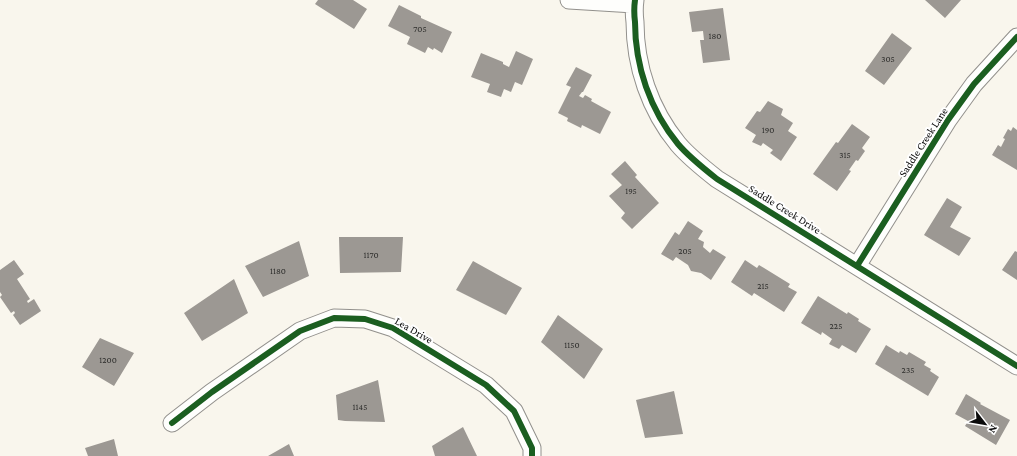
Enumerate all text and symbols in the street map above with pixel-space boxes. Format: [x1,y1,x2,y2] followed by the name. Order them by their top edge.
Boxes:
[413,24,427,34] house number: 705
[709,31,721,41] house number: 180
[881,54,895,64] house number: 305
[896,105,950,179] street label: Saddle Creek Lane
[762,125,774,135] house number: 190
[839,150,851,160] house number: 315
[747,182,823,236] street label: Saddle Creek Drive
[625,186,637,196] house number: 195
[678,246,692,256] house number: 205
[363,250,379,260] house number: 1170
[270,266,286,276] house number: 1180
[757,281,769,291] house number: 215
[393,314,435,346] street label: Lea Drive
[830,321,842,331] house number: 225
[564,340,580,350] house number: 1150
[99,355,117,365] house number: 1200
[902,365,914,375] house number: 235
[353,402,367,412] house number: 1145
[965,404,1005,444] north arrow
[986,423,1001,436] text: N

